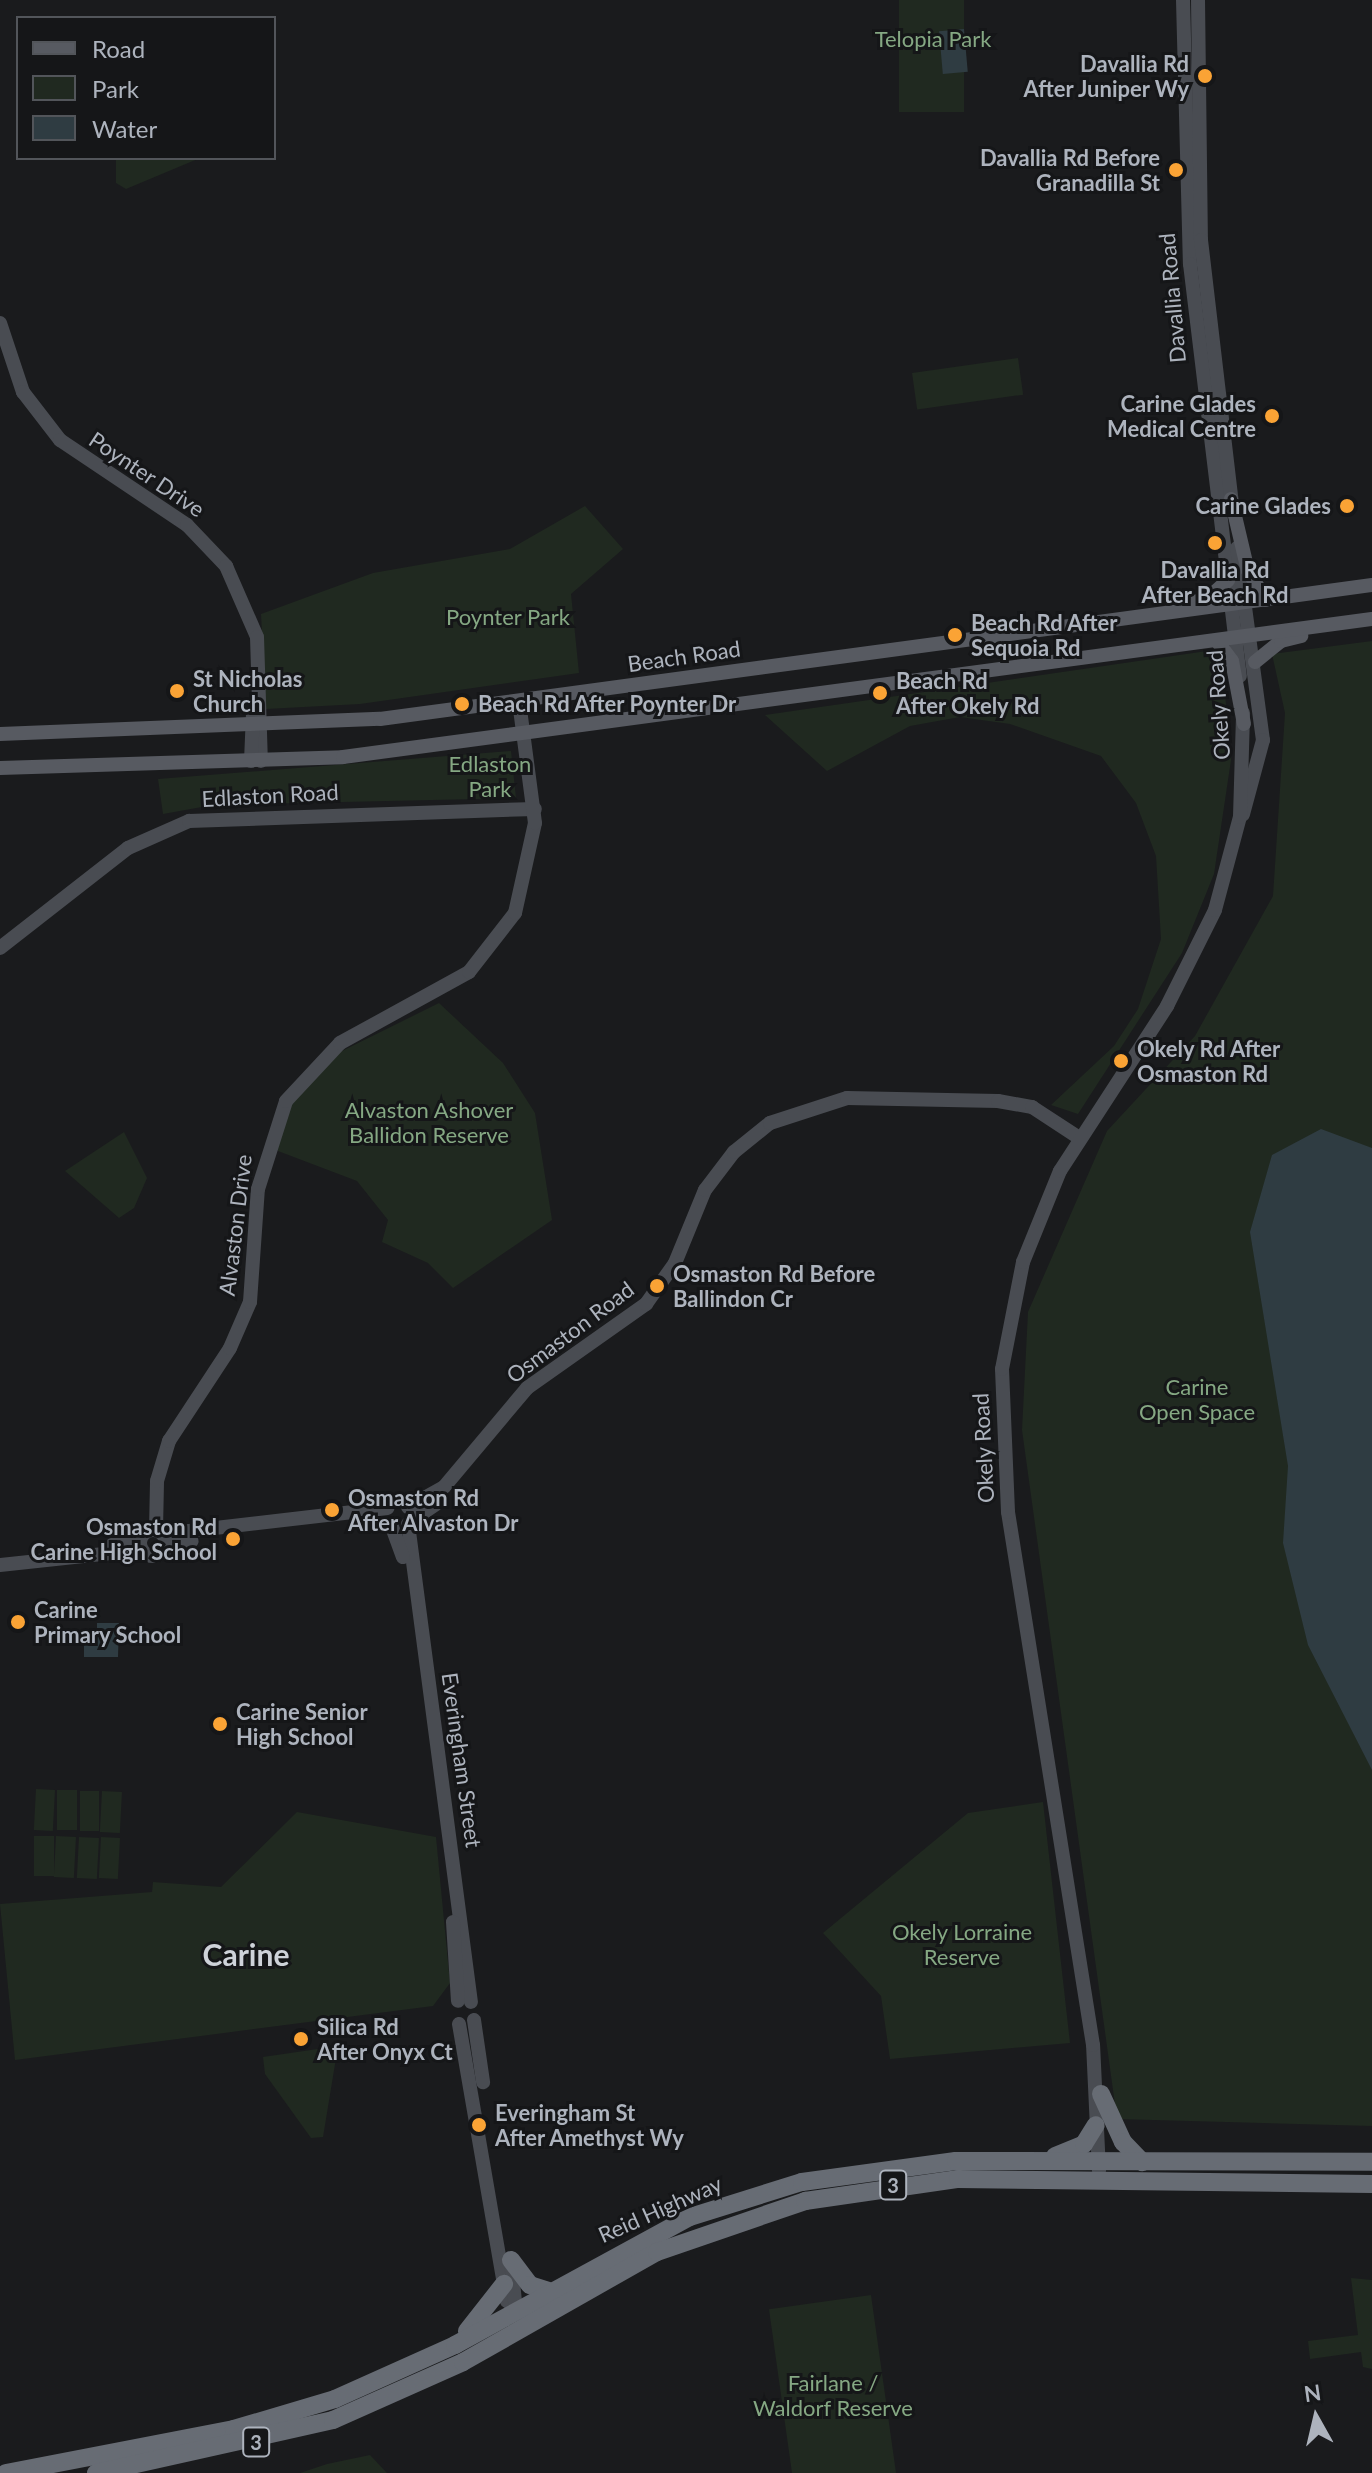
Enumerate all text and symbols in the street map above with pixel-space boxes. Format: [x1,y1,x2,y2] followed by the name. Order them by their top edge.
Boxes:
[16,16,276,160] legend
[875,26,991,52] park label: Telopia Park
[92,34,145,63] text: Road
[1022,50,1189,102] place label: Davallia Rd After Juniper Wy
[1196,67,1214,85] marker: Davallia Rd After Juniper Wy
[92,74,139,103] text: Park
[92,114,157,143] text: Water
[980,144,1160,196] place label: Davallia Rd Before Granadilla St
[1167,161,1185,179] marker: Davallia Rd Before Granadilla St
[1153,232,1191,364] street label: Davallia Road
[1107,390,1256,442] place label: Carine Glades Medical Centre
[1263,407,1281,425] marker: Carine Glades Medical Centre
[84,426,210,522] street label: Poynter Drive
[1196,493,1331,519] place label: Carine Glades
[1338,497,1356,515] marker: Carine Glades
[1206,534,1224,552] marker: Davallia Rd After Beach Rd
[1141,556,1289,608] place label: Davallia Rd After Beach Rd
[446,604,570,630] park label: Poynter Park
[971,609,1118,660] place label: Beach Rd After Sequoia Rd
[946,626,964,644] marker: Beach Rd After Sequoia Rd
[626,635,742,677] street label: Beach Road
[1201,649,1235,761] street label: Okely Road
[193,665,302,716] place label: St Nicholas Church
[896,667,1041,718] place label: Beach Rd After Okely Rd
[168,682,186,700] marker: St Nicholas Church
[871,684,889,702] marker: Beach Rd After Okely Rd
[478,691,738,717] place label: Beach Rd After Poynter Dr
[453,695,471,713] marker: Beach Rd After Poynter Dr
[449,750,531,802] park label: Edlaston Park
[201,778,339,812] street label: Edlaston Road
[1137,1035,1282,1086] place label: Okely Rd After Osmaston Rd
[1112,1052,1130,1070] marker: Okely Rd After Osmaston Rd
[344,1096,514,1148] park label: Alvaston Ashover Ballidon Reserve
[213,1153,257,1297] street label: Alvaston Drive
[673,1260,875,1312] place label: Osmaston Rd Before Ballindon Cr
[501,1276,639,1388] street label: Osmaston Road
[648,1277,666,1295] marker: Osmaston Rd Before Ballindon Cr
[1139,1373,1255,1424] park label: Carine Open Space
[967,1392,999,1504] street label: Okely Road
[348,1484,520,1536] place label: Osmaston Rd After Alvaston Dr
[323,1501,341,1519] marker: Osmaston Rd After Alvaston Dr
[30,1513,217,1564] place label: Osmaston Rd Carine High School
[224,1530,242,1548] marker: Osmaston Rd Carine High School
[34,1596,182,1648] place label: Carine Primary School
[9,1613,27,1631] marker: Carine Primary School
[437,1671,487,1849] street label: Everingham Street
[236,1698,368,1750] place label: Carine Senior High School
[211,1715,229,1733] marker: Carine Senior High School
[892,1918,1032,1970] park label: Okely Lorraine Reserve
[203,1936,289,1972] district label: Carine
[317,2013,453,2064] place label: Silica Rd After Onyx Ct
[292,2030,310,2048] marker: Silica Rd After Onyx Ct
[495,2099,685,2150] place label: Everingham St After Amethyst Wy
[470,2116,488,2134] marker: Everingham St After Amethyst Wy
[879,2169,907,2201] road number: 3
[594,2170,726,2248] street label: Reid Highway
[753,2369,913,2420] park label: Fairlane / Waldorf Reserve
[1276,2377,1356,2457] north arrow
[1302,2378,1323,2407] text: N
[242,2426,270,2458] road number: 3

